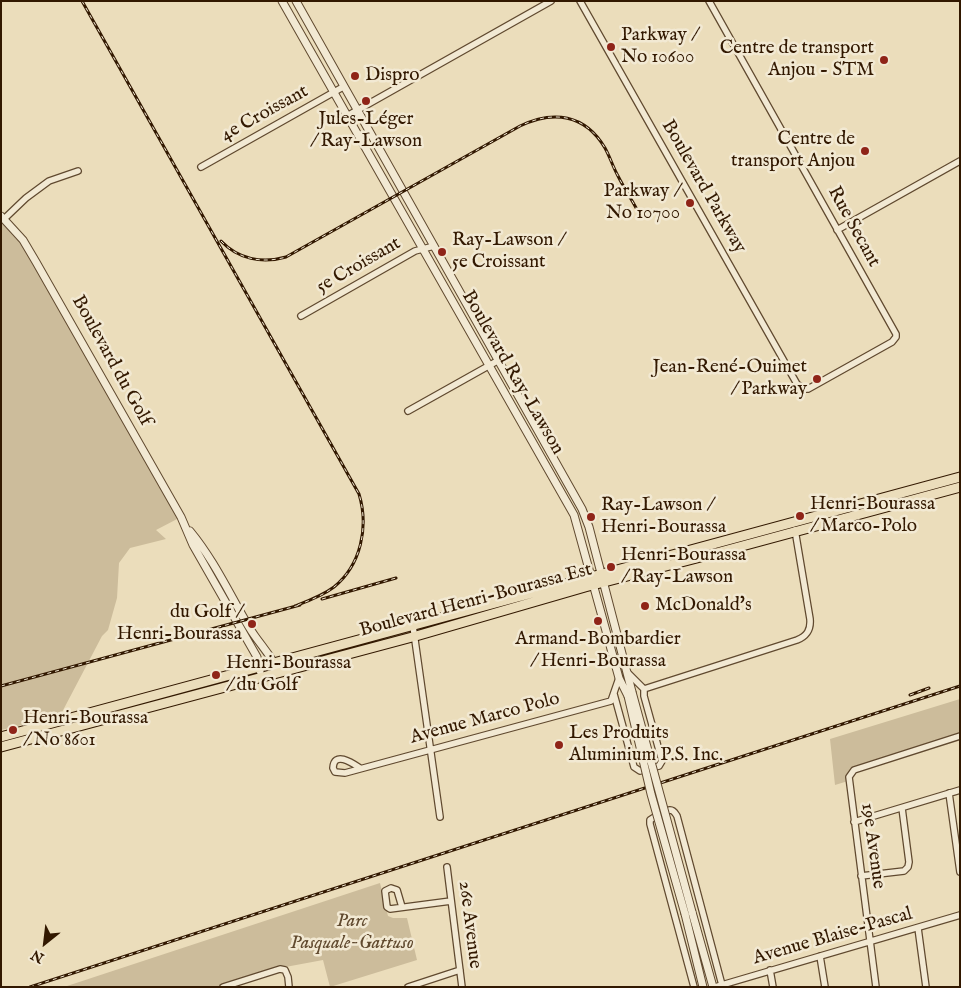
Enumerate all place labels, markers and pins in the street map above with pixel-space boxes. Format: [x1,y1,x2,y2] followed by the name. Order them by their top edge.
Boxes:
[621,25,697,69] place label: Parkway / No 10600
[720,38,874,82] place label: Centre de transport Anjou - STM
[605,41,617,53] marker: Parkway / No 10600
[878,54,890,66] marker: Centre de transport Anjou - STM
[365,65,419,87] place label: Dispro
[349,70,361,82] marker: Dispro
[360,95,372,107] marker: Jules-Léger / Ray-Lawson
[310,109,422,153] place label: Jules-Léger / Ray-Lawson
[731,129,855,173] place label: Centre de transport Anjou
[859,145,871,157] marker: Centre de transport Anjou
[604,181,680,225] place label: Parkway / No 10700
[684,197,696,209] marker: Parkway / No 10700
[452,230,564,274] place label: Ray-Lawson / 5e Croissant
[436,246,448,258] marker: Ray-Lawson / 5e Croissant
[653,357,807,401] place label: Jean-René-Ouimet / Parkway
[811,373,823,385] marker: Jean-René-Ouimet / Parkway
[810,494,935,538] place label: Henri-Bourassa / Marco-Polo
[601,495,726,539] place label: Ray-Lawson / Henri-Bourassa
[794,510,806,522] marker: Henri-Bourassa / Marco-Polo
[585,511,597,523] marker: Ray-Lawson / Henri-Bourassa
[621,545,746,589] place label: Henri-Bourassa / Ray-Lawson
[605,561,617,573] marker: Henri-Bourassa / Ray-Lawson
[655,595,752,617] place label: McDonald's
[639,600,651,612] marker: McDonald's
[117,602,242,646] place label: du Golf / Henri-Bourassa
[592,615,604,627] marker: Armand-Bombardier / Henri-Bourassa
[246,618,258,630] marker: du Golf / Henri-Bourassa
[515,629,681,673] place label: Armand-Bombardier / Henri-Bourassa
[226,653,351,697] place label: Henri-Bourassa / du Golf
[210,669,222,681] marker: Henri-Bourassa / du Golf
[23,708,148,752] place label: Henri-Bourassa / No 8601
[569,723,723,767] place label: Les Produits Aluminium P.S. Inc.
[7,724,19,736] marker: Henri-Bourassa / No 8601
[553,739,565,751] marker: Les Produits Aluminium P.S. Inc.

